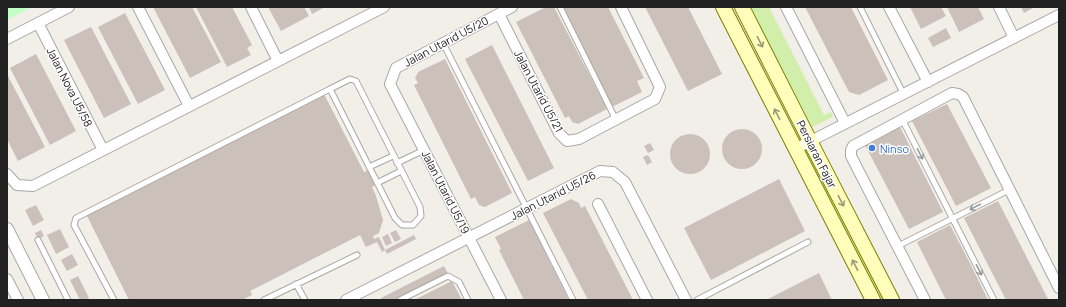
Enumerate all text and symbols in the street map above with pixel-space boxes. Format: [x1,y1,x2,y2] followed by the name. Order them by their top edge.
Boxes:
[401,12,491,70] street label: Jalan Utarid U5/20
[757,36,764,48] one-way arrow
[44,45,96,129] street label: Jalan Nova U5/58
[511,47,567,135] street label: Jalan Utarid U5/21
[773,108,781,120] one-way arrow
[793,118,841,190] street label: Persiaran Fajar
[880,141,909,156] place label: Ninso
[867,143,877,153] marker: Ninso
[419,148,474,236] street label: Jalan Utarid U5/19
[917,148,924,160] one-way arrow
[508,167,598,223] street label: Jalan Utarid U5/26
[837,194,845,206] one-way arrow
[969,204,981,211] one-way arrow
[851,260,858,272] one-way arrow
[976,264,983,276] one-way arrow

